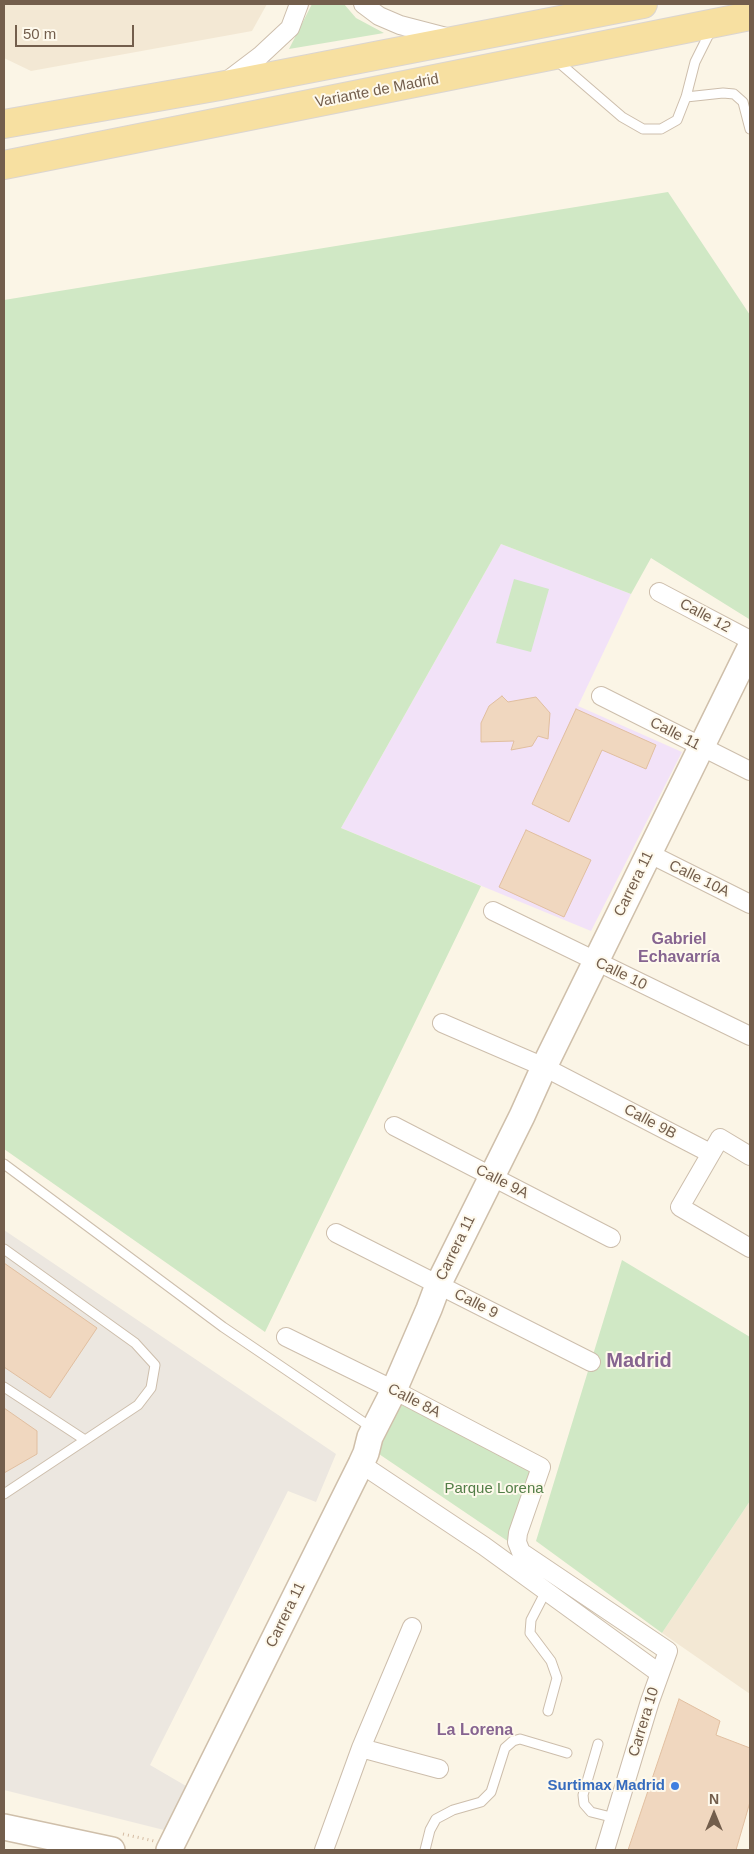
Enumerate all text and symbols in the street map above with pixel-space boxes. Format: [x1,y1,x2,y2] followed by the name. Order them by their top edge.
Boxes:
[18,15,136,47] scale bar
[23,25,56,42] text: 50 m
[314,70,440,112] street label: Variante de Madrid
[676,595,734,637] street label: Calle 12
[647,714,703,754] street label: Calle 11
[610,848,658,920] street label: Carrera 11
[666,857,732,901] street label: Calle 10A
[638,930,720,968] district label: Gabriel Echavarría
[592,954,650,994] street label: Calle 10
[621,1101,679,1143] street label: Calle 9B
[473,1161,531,1203] street label: Calle 9A
[432,1212,480,1284] street label: Carrera 11
[451,1285,501,1323] street label: Calle 9
[606,1349,672,1373] district label: Madrid
[385,1380,443,1422] street label: Calle 8A
[444,1480,544,1498] park label: Parque Lorena
[262,1579,310,1651] street label: Carrera 11
[625,1685,663,1759] street label: Carrera 10
[437,1721,513,1741] district label: La Lorena
[547,1777,665,1795] place label: Surtimax Madrid
[669,1780,681,1792] marker: Surtimax Madrid
[689,1789,739,1839] north arrow
[709,1791,719,1807] text: N

